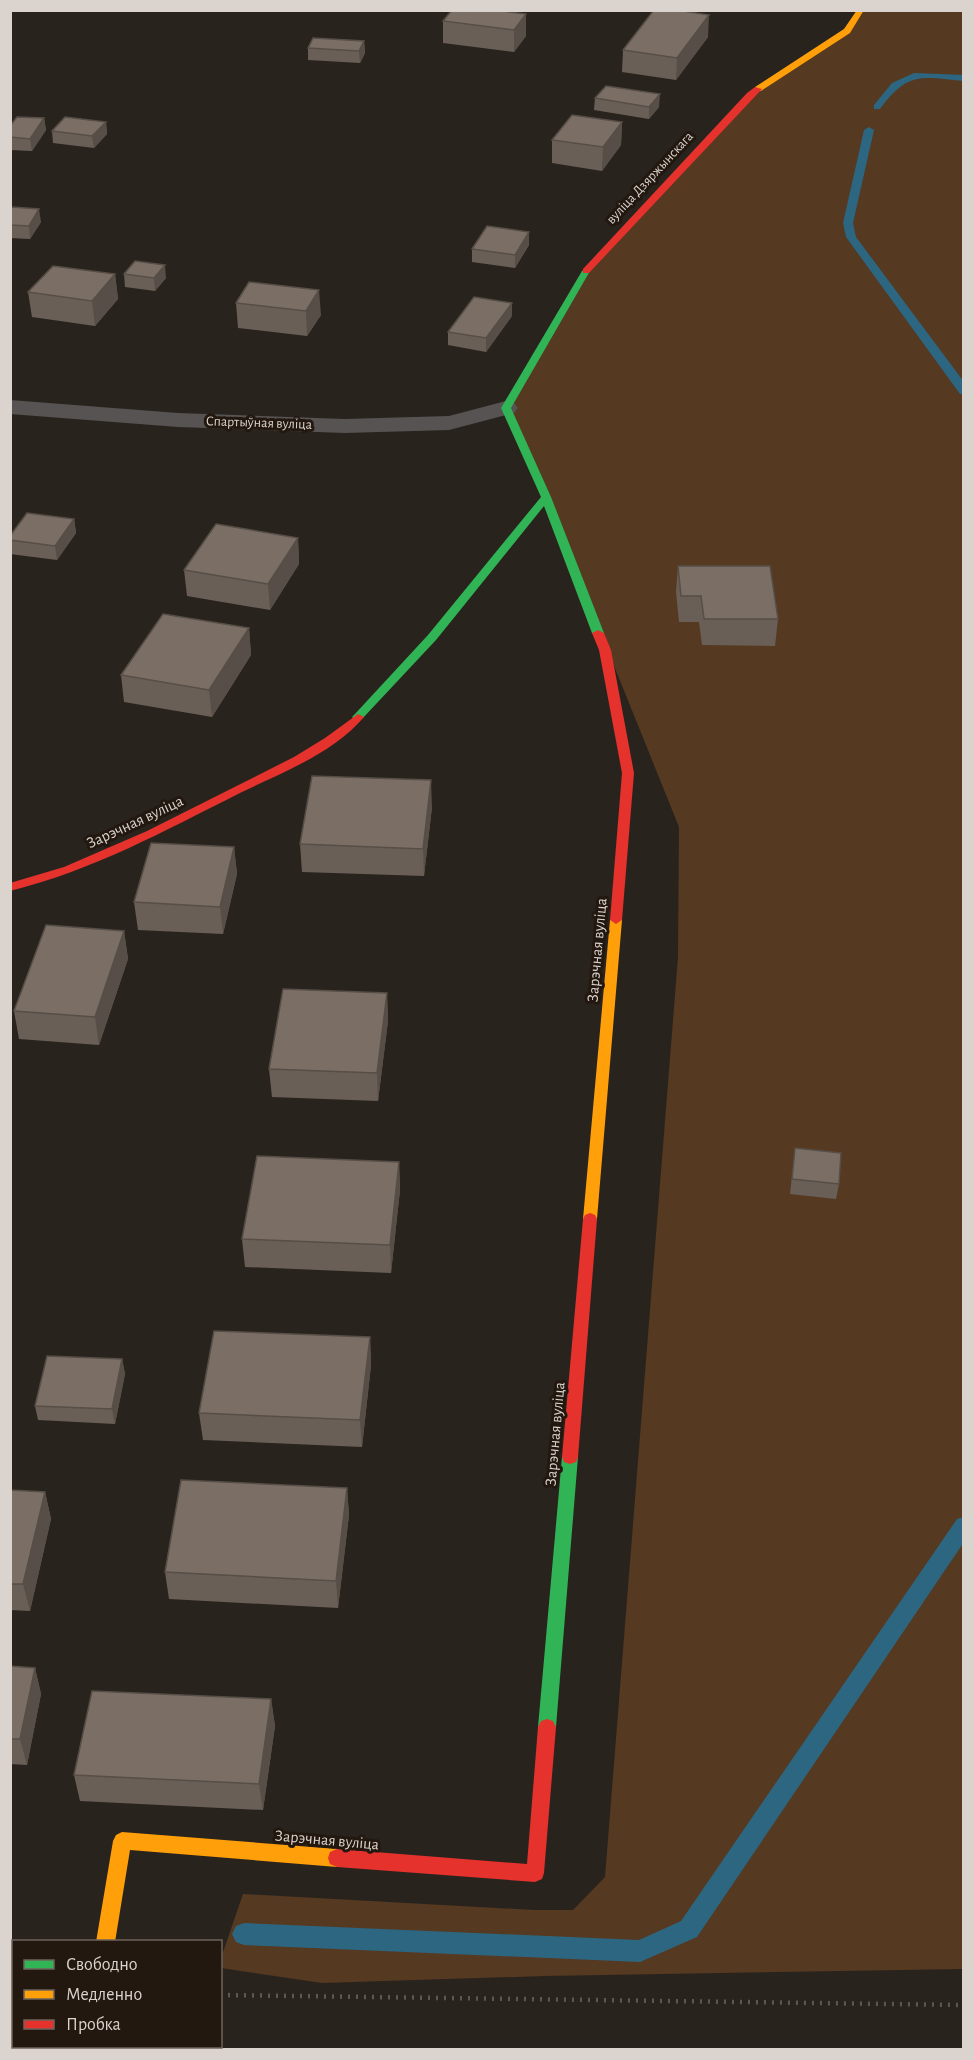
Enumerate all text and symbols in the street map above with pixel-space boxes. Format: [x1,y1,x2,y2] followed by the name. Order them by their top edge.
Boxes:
[604,129,697,227] street label: вуліца Дзяржынскага
[206,414,313,432] street label: Спартыўная вуліца
[84,793,186,852] street label: Зарэчная вуліца
[584,897,611,1003] street label: Зарэчная вуліца
[542,1381,569,1487] street label: Зарэчная вуліца
[274,1827,380,1854] street label: Зарэчная вуліца
[12,1940,222,2048] legend
[66,1955,138,1974] text: Свободно
[66,1986,142,2004] text: Медленно
[66,2015,121,2034] text: Пробка

